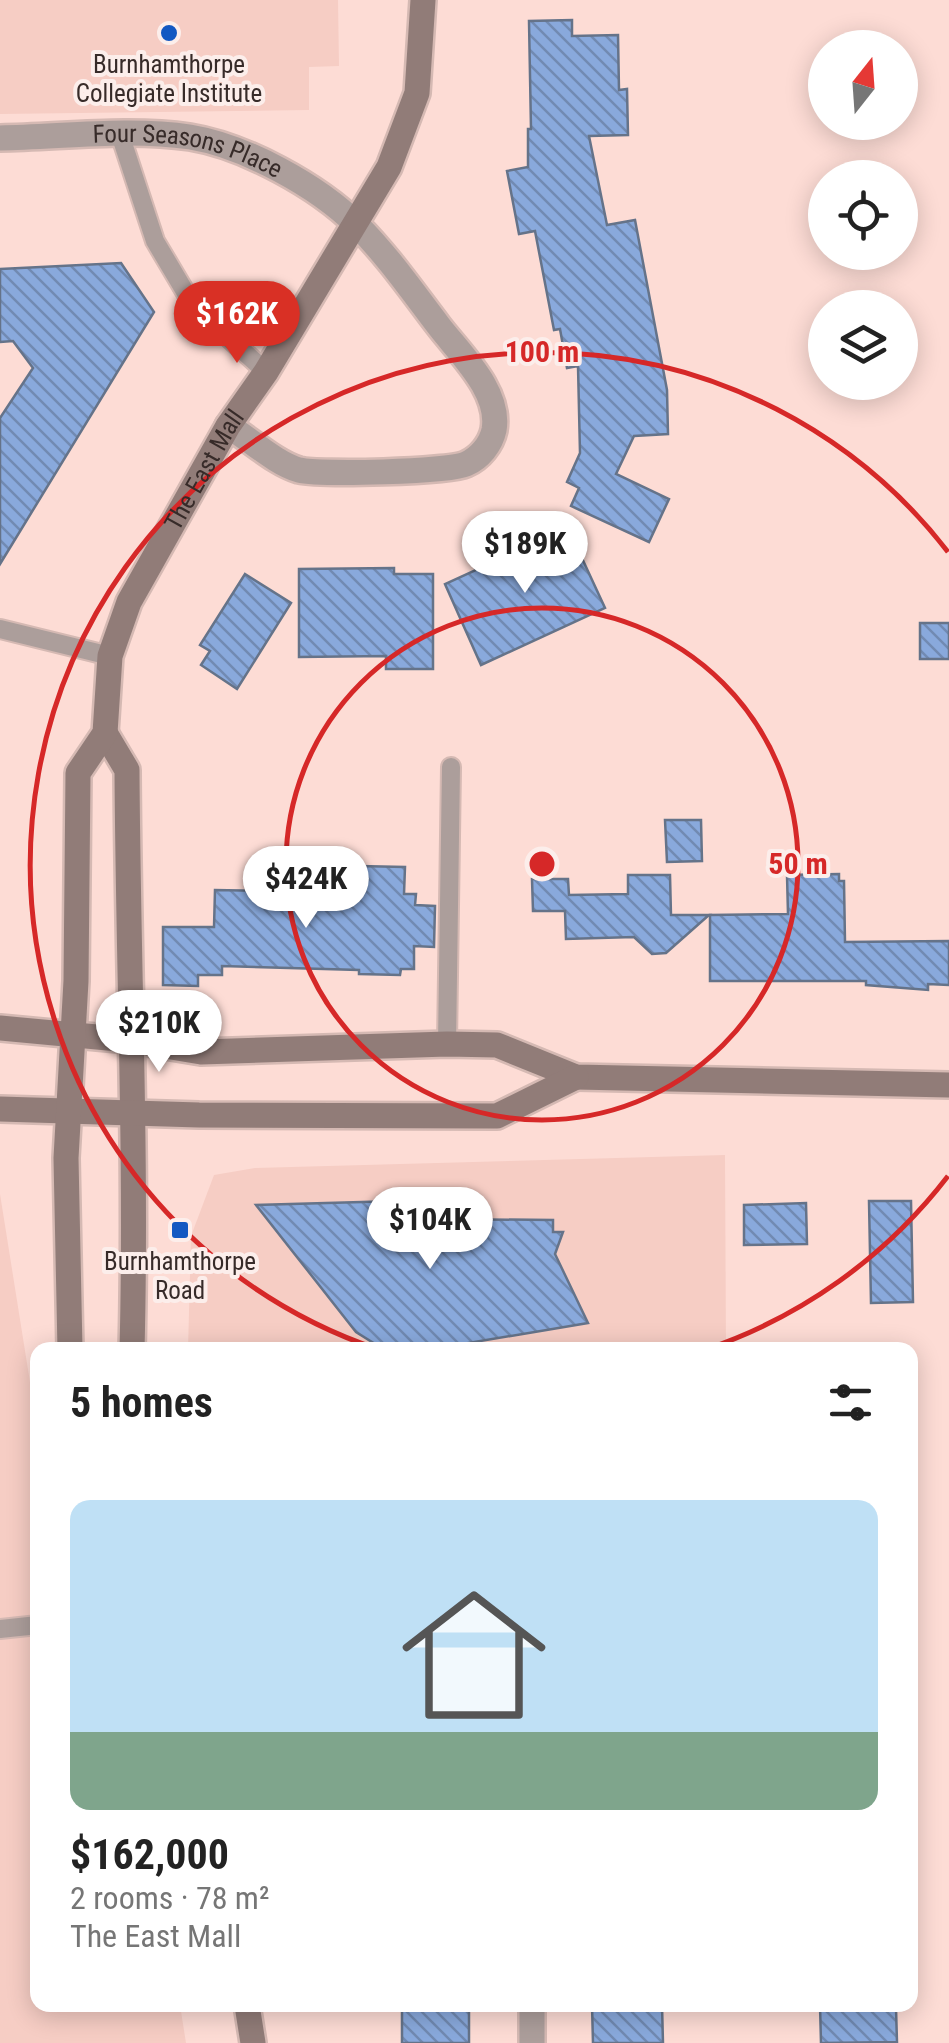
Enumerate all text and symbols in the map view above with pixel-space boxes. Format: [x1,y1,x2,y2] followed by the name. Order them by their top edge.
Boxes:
[158,22,180,44] marker: Burnhamthorpe Collegiate Institute
[808,30,918,140] north arrow
[808,30,918,400] map controls
[76,50,262,108] place label: Burnhamthorpe Collegiate Institute
[92,119,287,184] street label: Four Seasons Place
[808,160,918,270] button: locate
[167,281,307,366] pin: $162K
[808,290,918,400] button: layers
[196,294,278,332] text: $162K
[505,334,579,369] text: 100 m
[158,404,250,535] street label: The East Mall
[455,511,595,596] pin: $189K
[484,524,566,562] text: $189K
[236,846,376,931] pin: $424K
[524,846,560,882] centre of rings
[768,846,828,881] text: 50 m
[265,859,347,897] text: $424K
[89,990,229,1075] pin: $210K
[118,1003,200,1041] text: $210K
[360,1187,500,1272] pin: $104K
[389,1200,471,1238] text: $104K
[169,1219,191,1241] marker: Burnhamthorpe Road
[104,1247,256,1305] place label: Burnhamthorpe Road
[823,1375,878,1430] icon: filters
[70,1378,213,1427] text: 5 homes
[384,1565,564,1745] icon: home
[70,1830,229,1879] text: $162,000
[70,1879,269,1917] text: 2 rooms · 78 m²
[70,1917,241,1955] text: The East Mall

